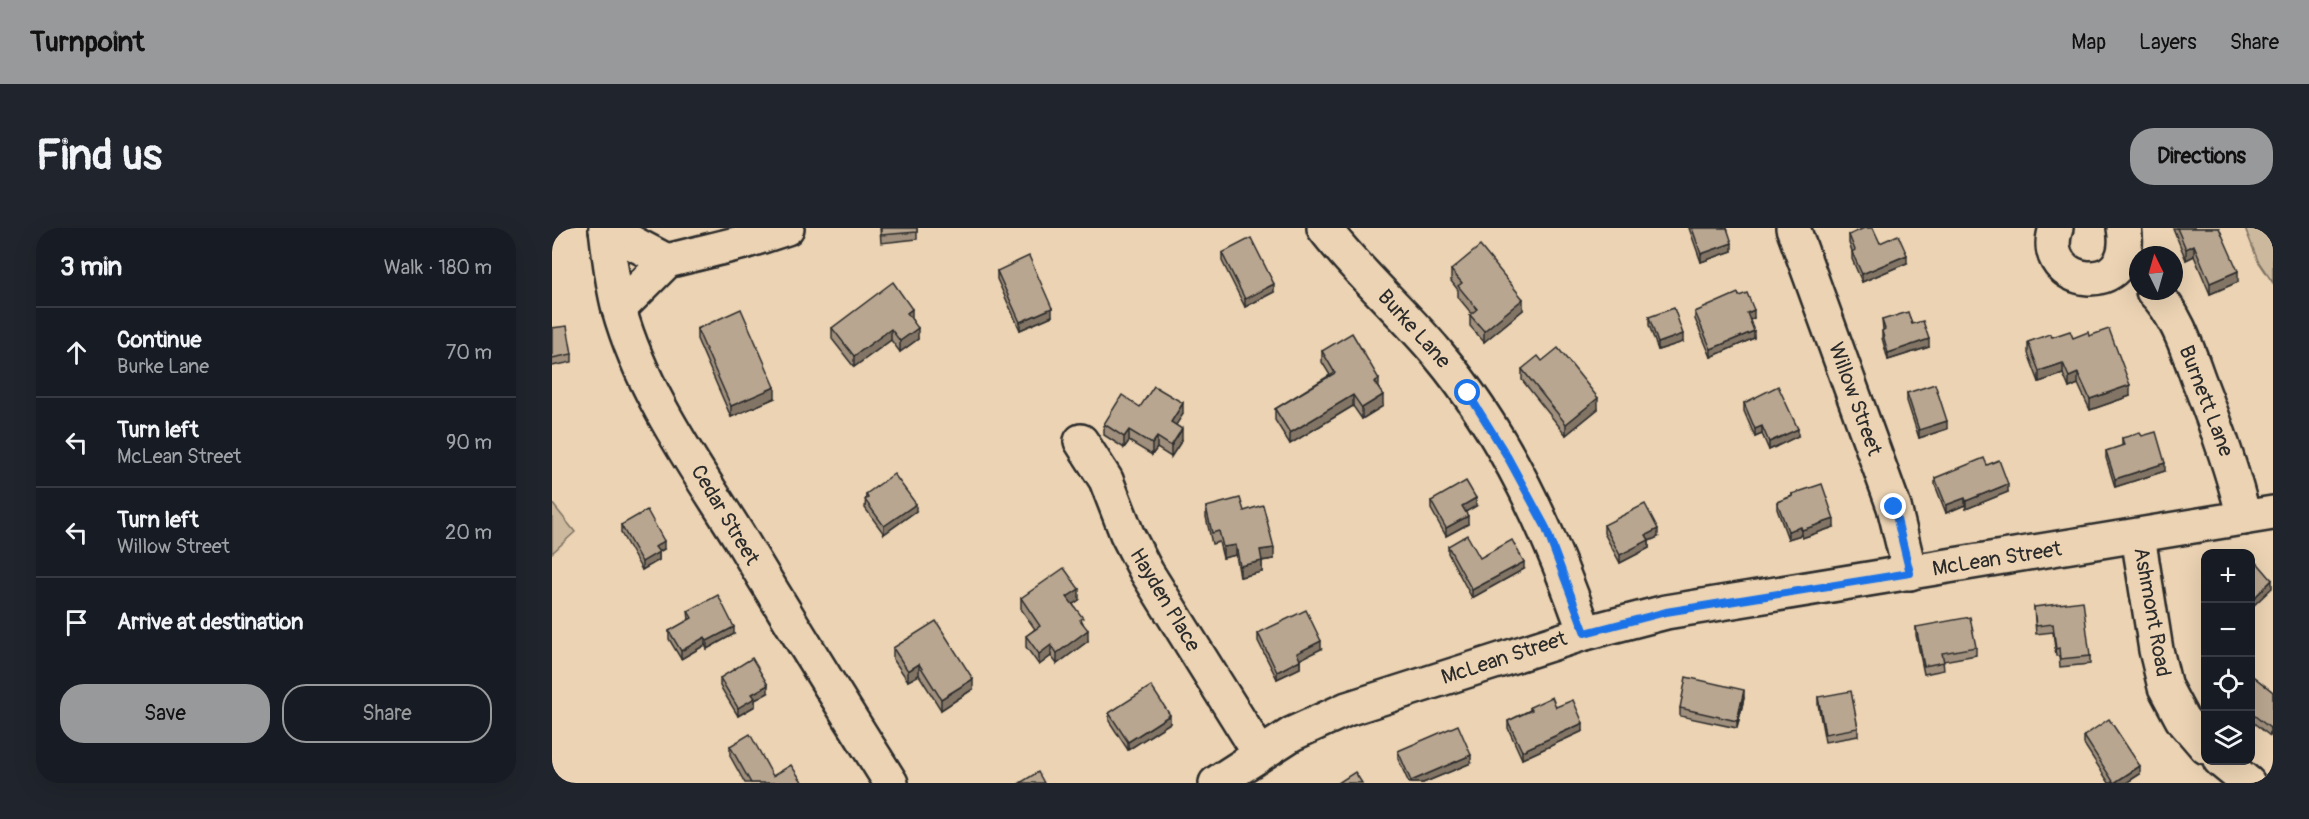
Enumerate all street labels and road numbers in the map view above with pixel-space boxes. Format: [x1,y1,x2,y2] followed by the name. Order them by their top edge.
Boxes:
[1372,284,1457,374] street label: Burke Lane
[1822,339,1888,460] street label: Willow Street
[2172,342,2240,461] street label: Burnett Lane
[684,460,766,571] street label: Cedar Street
[1930,535,2064,583] street label: McLean Street
[1123,543,1207,657] street label: Hayden Place
[2127,545,2177,679] street label: Ashmont Road
[1438,625,1571,691] street label: McLean Street

